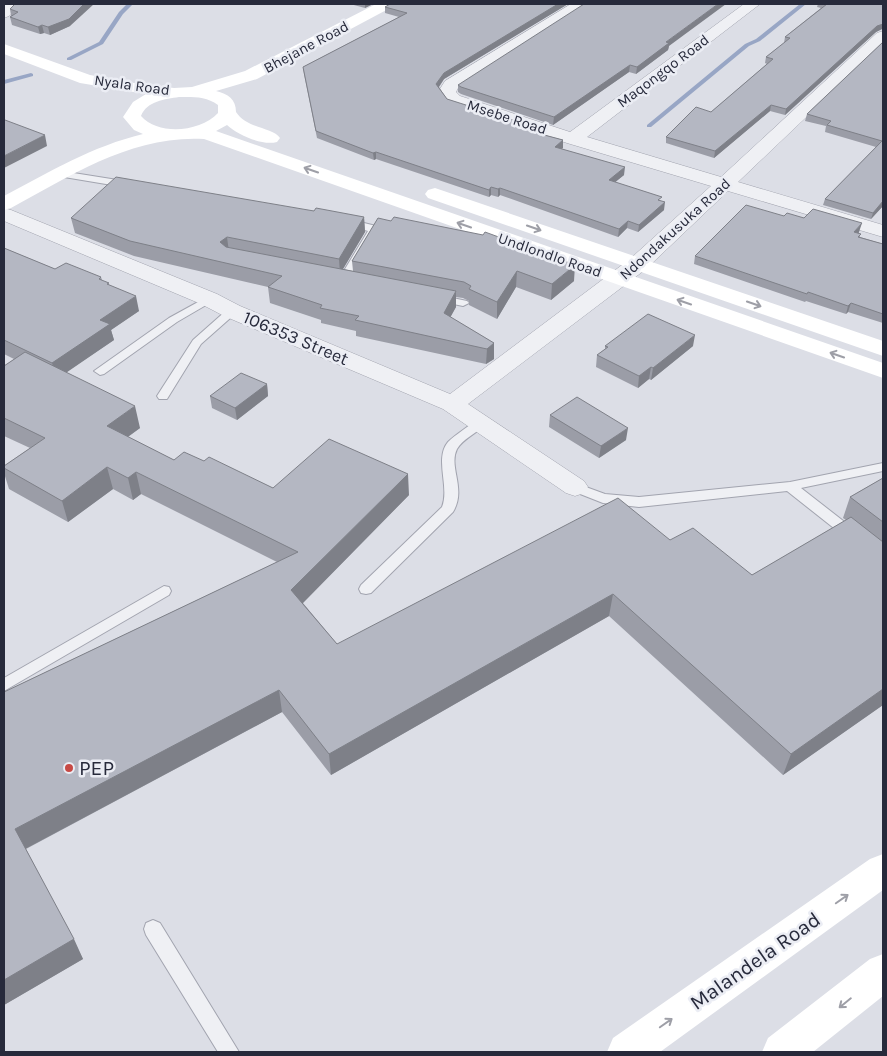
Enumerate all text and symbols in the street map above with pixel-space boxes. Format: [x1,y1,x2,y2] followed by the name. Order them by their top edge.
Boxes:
[260,17,352,77] street label: Bhejane Road
[613,31,713,111] street label: Maqongqo Road
[93,71,171,99] street label: Nyala Road
[465,96,549,138] street label: Msebe Road
[304,165,319,174] one-way arrow
[616,175,734,283] street label: Ndondakusuka Road
[457,219,473,229] one-way arrow
[525,224,541,233] one-way arrow
[496,229,604,281] street label: Undlondlo Road
[676,297,692,306] one-way arrow
[745,300,761,309] one-way arrow
[240,306,352,370] street label: 106353 Street
[830,350,845,359] one-way arrow
[79,756,114,780] place label: PEP
[63,762,75,774] marker: PEP
[834,894,848,904] one-way arrow
[685,907,825,1015] street label: Malandela Road
[839,997,852,1008] one-way arrow
[659,1018,673,1028] one-way arrow

